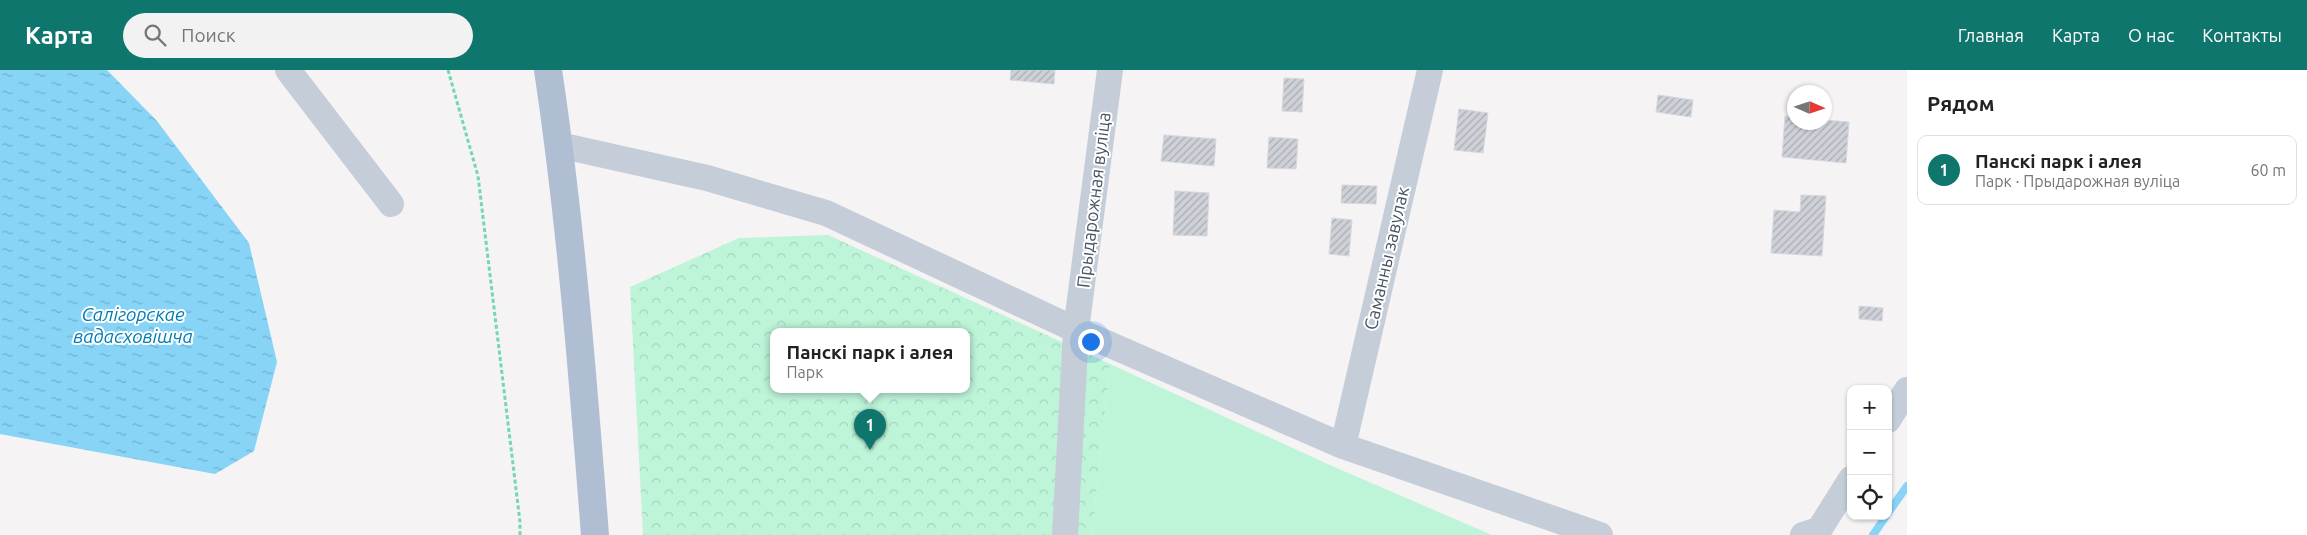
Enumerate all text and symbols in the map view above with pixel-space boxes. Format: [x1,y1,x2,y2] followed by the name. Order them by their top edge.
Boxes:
[123,13,473,58] search box
[141,21,169,49] icon: search
[25,22,93,49] text: Карта
[181,24,235,46] text: Поиск
[1958,25,2024,45] text: Главная
[2052,25,2100,45] text: Карта
[2128,25,2174,45] text: О нас
[2202,25,2282,45] text: Контакты
[1787,85,1832,130] north arrow
[1927,91,1995,115] text: Рядом
[1072,111,1114,289] street label: Прыдарожная вуліца
[1975,150,2142,172] text: Панскі парк і алея
[1939,161,1949,179] text: 1
[2250,161,2286,179] text: 60 m
[1975,172,2180,190] text: Парк · Прыдарожная вуліца
[1360,184,1412,332] street label: Саманны завулак
[73,303,193,347] water label: Салігорскае вадасховішча
[770,328,970,393] popup
[1078,329,1104,355] your location
[787,341,953,363] text: Панскі парк і алея
[787,363,823,381] text: Парк
[1847,385,1892,520] map controls
[1847,385,1892,430] button: +
[854,409,886,450] pin: 1
[1847,430,1892,475] button: −
[1847,475,1892,520] button: locate

